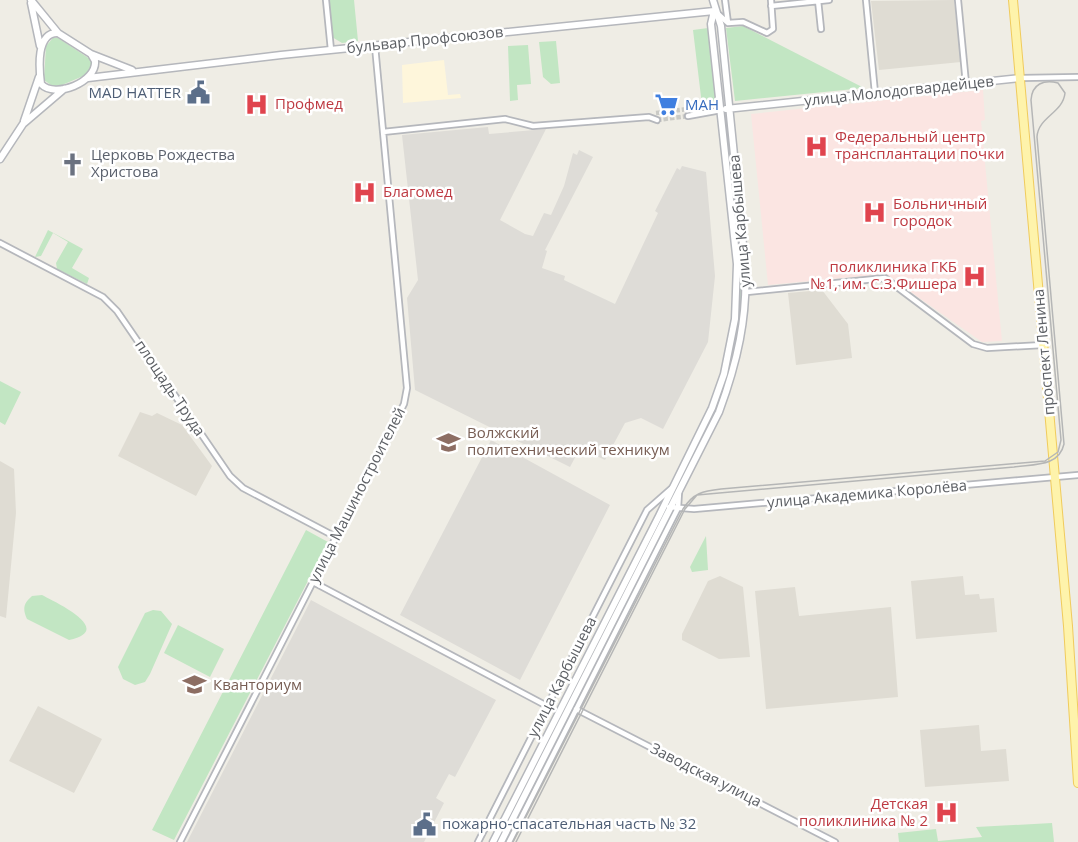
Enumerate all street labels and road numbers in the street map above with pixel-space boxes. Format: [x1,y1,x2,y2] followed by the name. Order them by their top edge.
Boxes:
[346,21,504,57] street label: бульвар Профсоюзов
[803,70,995,110] street label: улица Молодогвардейцев
[723,154,755,288] street label: улица Карбышева
[1028,288,1058,416] street label: проспект Ленина
[131,335,210,439] street label: площадь Труда
[303,403,409,586] street label: улица Машиностроителей
[766,474,968,512] street label: улица Академика Королёва
[522,613,600,740] street label: улица Карбышева
[647,737,765,811] street label: Заводская улица

